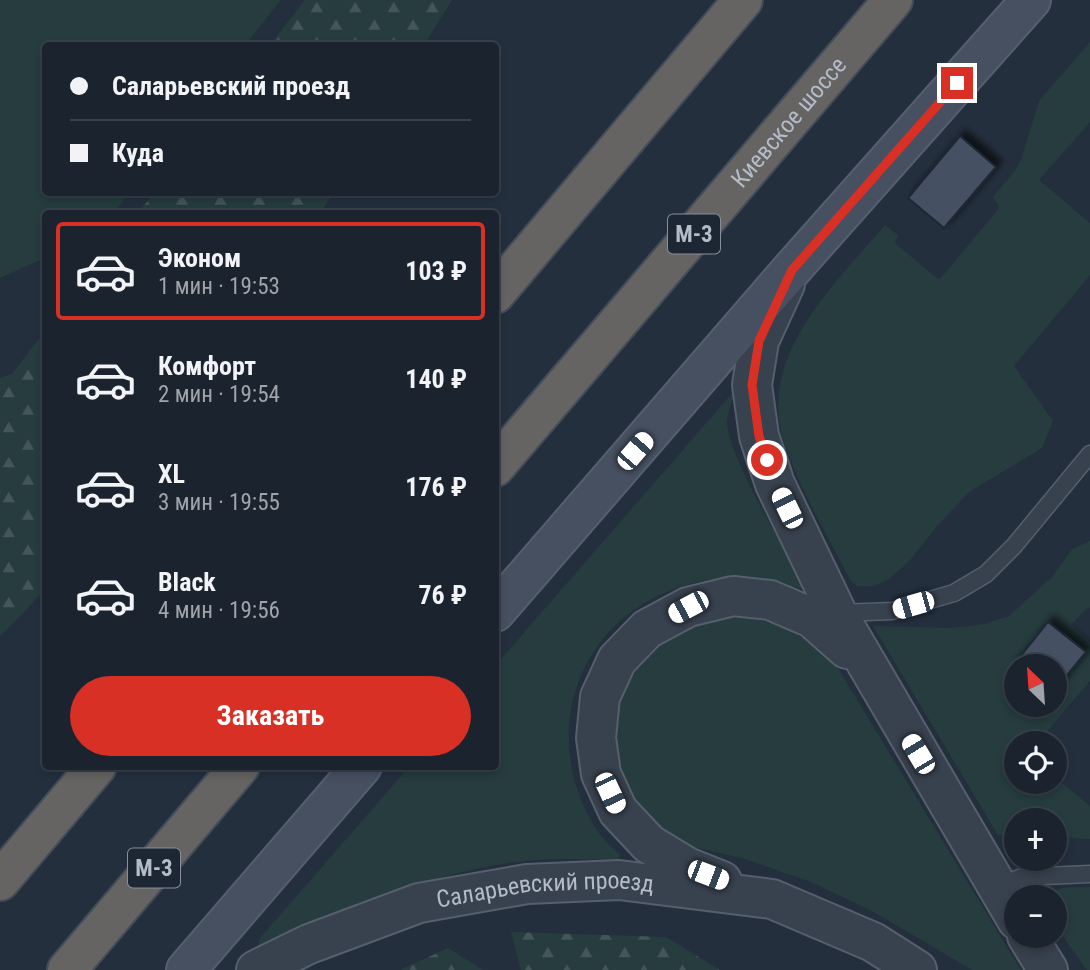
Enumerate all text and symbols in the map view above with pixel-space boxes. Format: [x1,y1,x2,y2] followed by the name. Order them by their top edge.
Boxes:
[726,51,852,193] street label: Киевское шоссе
[941,67,973,99] route end
[112,71,350,101] text: Саларьевский проезд
[112,138,164,168] text: Куда
[668,215,720,254] road number: М-3
[74,240,137,303] icon: car
[158,243,241,273] text: Эконом
[405,256,467,286] text: 103 ₽
[158,273,280,300] text: 1 мин · 19:53
[74,348,137,411] icon: car
[158,351,256,381] text: Комфорт
[405,364,467,394] text: 140 ₽
[158,381,280,408] text: 2 мин · 19:54
[614,428,657,474] car
[751,444,783,476] route start
[74,456,137,519] icon: car
[158,459,185,489] text: XL
[405,472,467,502] text: 176 ₽
[769,485,806,531] car
[158,489,280,516] text: 3 мин · 19:55
[74,564,137,627] icon: car
[158,567,216,597] text: Black
[418,580,467,610] text: 76 ₽
[665,588,712,626] car
[890,589,937,621] car
[158,597,280,624] text: 4 мин · 19:56
[1004,654,1068,718] north arrow
[1004,654,1067,948] map controls
[70,676,471,756] button: Заказать
[899,731,938,777] car
[1004,731,1067,794] button: locate
[592,770,629,816] car
[1004,808,1067,871] button: +
[128,848,180,888] road number: М-3
[685,858,732,892] car
[434,866,656,914] street label: Саларьевский проезд
[1004,885,1067,948] button: −

